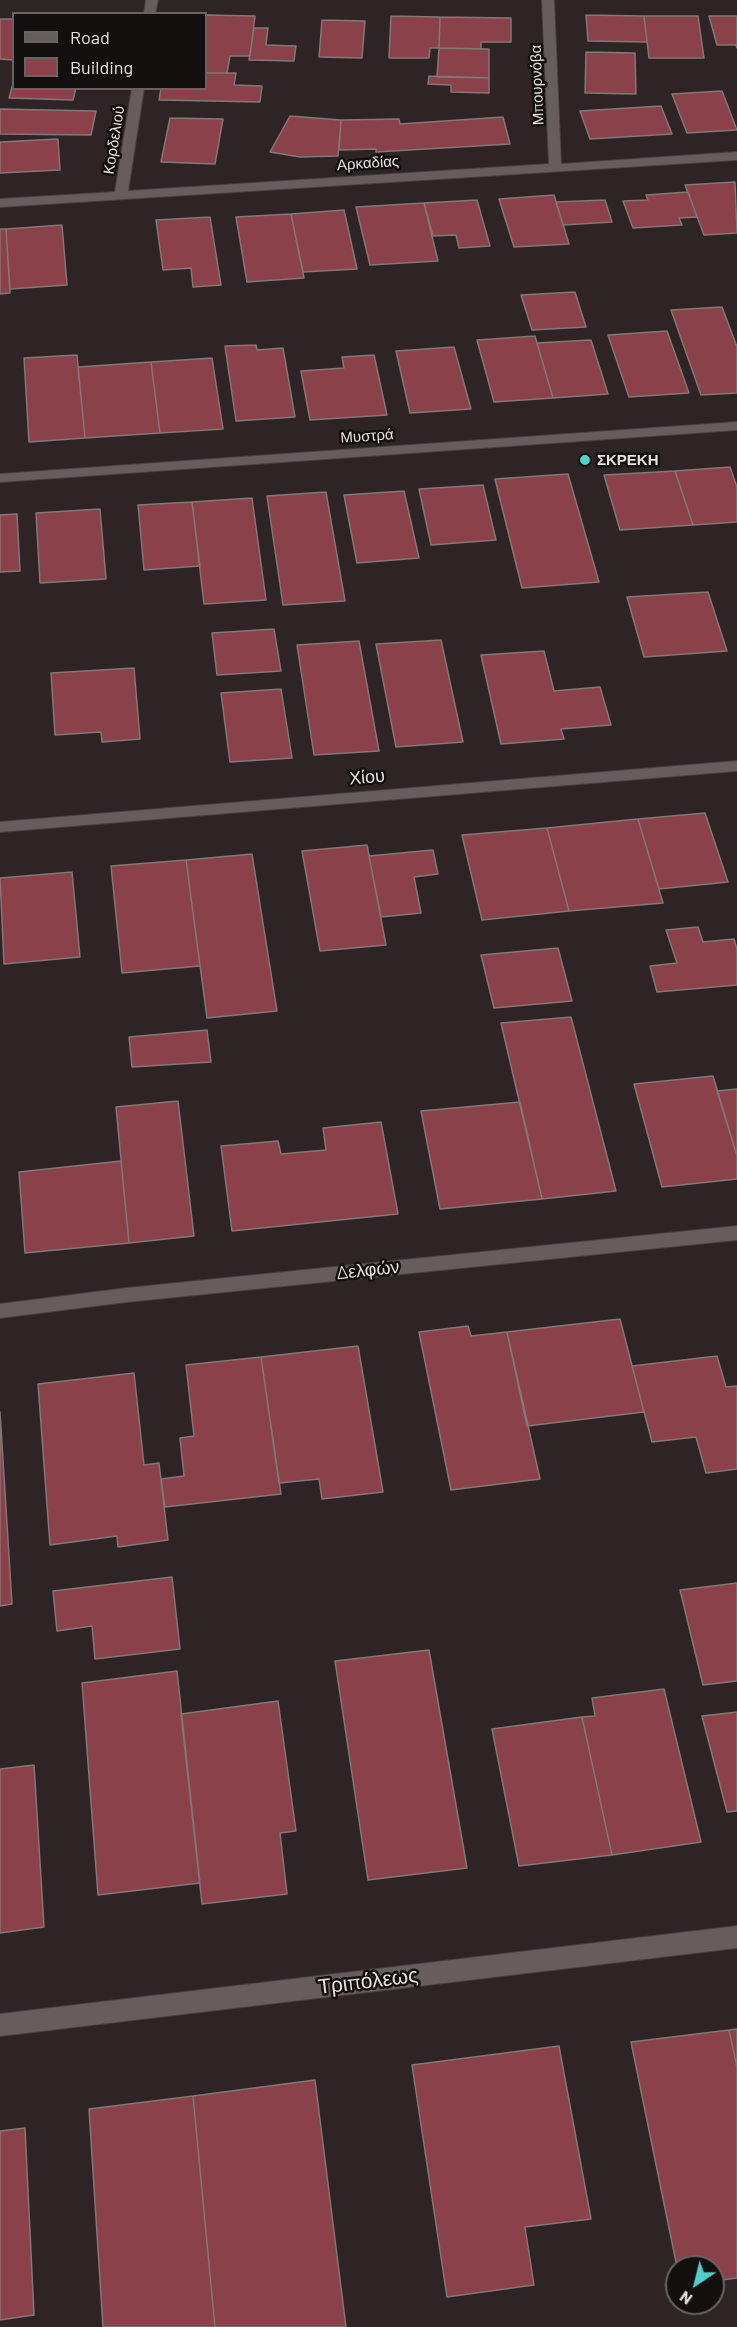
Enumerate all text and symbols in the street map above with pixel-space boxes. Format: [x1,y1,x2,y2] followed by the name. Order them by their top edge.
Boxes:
[12,12,207,90] legend
[70,26,110,48] text: Road
[527,45,547,125] street label: Μπουρνόβα
[70,56,133,78] text: Building
[100,104,128,176] street label: Κορδελιού
[336,152,400,174] street label: Αρκαδίας
[340,425,394,447] street label: Μυστρά
[597,451,659,469] place label: ΣΚΡΕΚΗ
[578,453,592,467] marker: ΣΚΡΕΚΗ
[348,765,386,789] street label: Χίου
[336,1256,400,1284] street label: Δελφών
[317,1962,419,2000] street label: Τριπόλεως
[665,2255,725,2315] north arrow
[676,2288,695,2309] text: N

